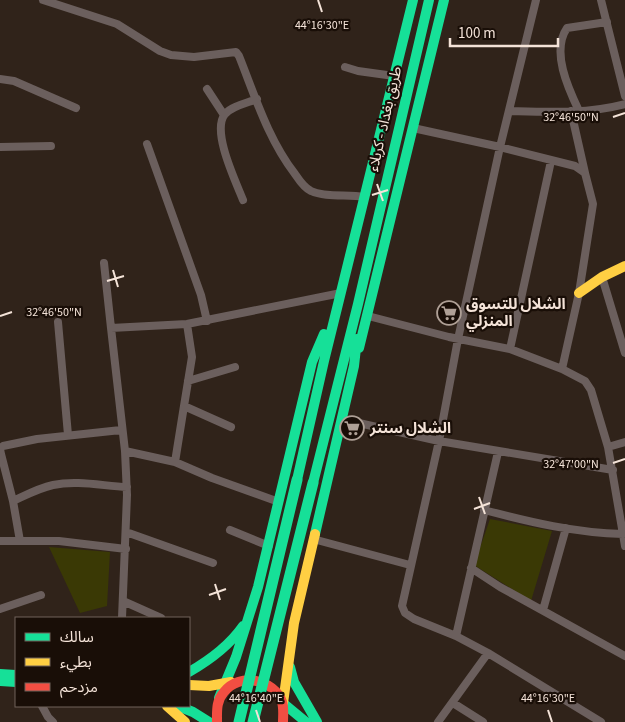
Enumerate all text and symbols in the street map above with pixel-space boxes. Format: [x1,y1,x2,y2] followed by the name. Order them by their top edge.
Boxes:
[450,15,558,47] scale bar
[295,17,349,34] text: 44°16'30"E
[458,23,496,44] text: 100 m
[363,64,407,174] street label: طريق بغداد - كربلاء
[543,109,599,126] text: 32°46'50"N
[466,294,566,332] place label: الشلال للتسوق المنزلي
[436,300,462,326] supermarket icon: الشلال للتسوق المنزلي
[26,304,82,321] text: 32°46'50"N
[339,415,365,441] supermarket icon: الشلال سنتر
[369,418,451,439] place label: الشلال سنتر
[543,456,599,473] text: 32°47'00"N
[15,617,190,707] legend
[60,627,94,648] text: سالك
[60,652,92,673] text: بطيء
[60,677,98,698] text: مزدحم
[229,690,283,707] text: 44°16'40"E
[521,690,575,707] text: 44°16'30"E

